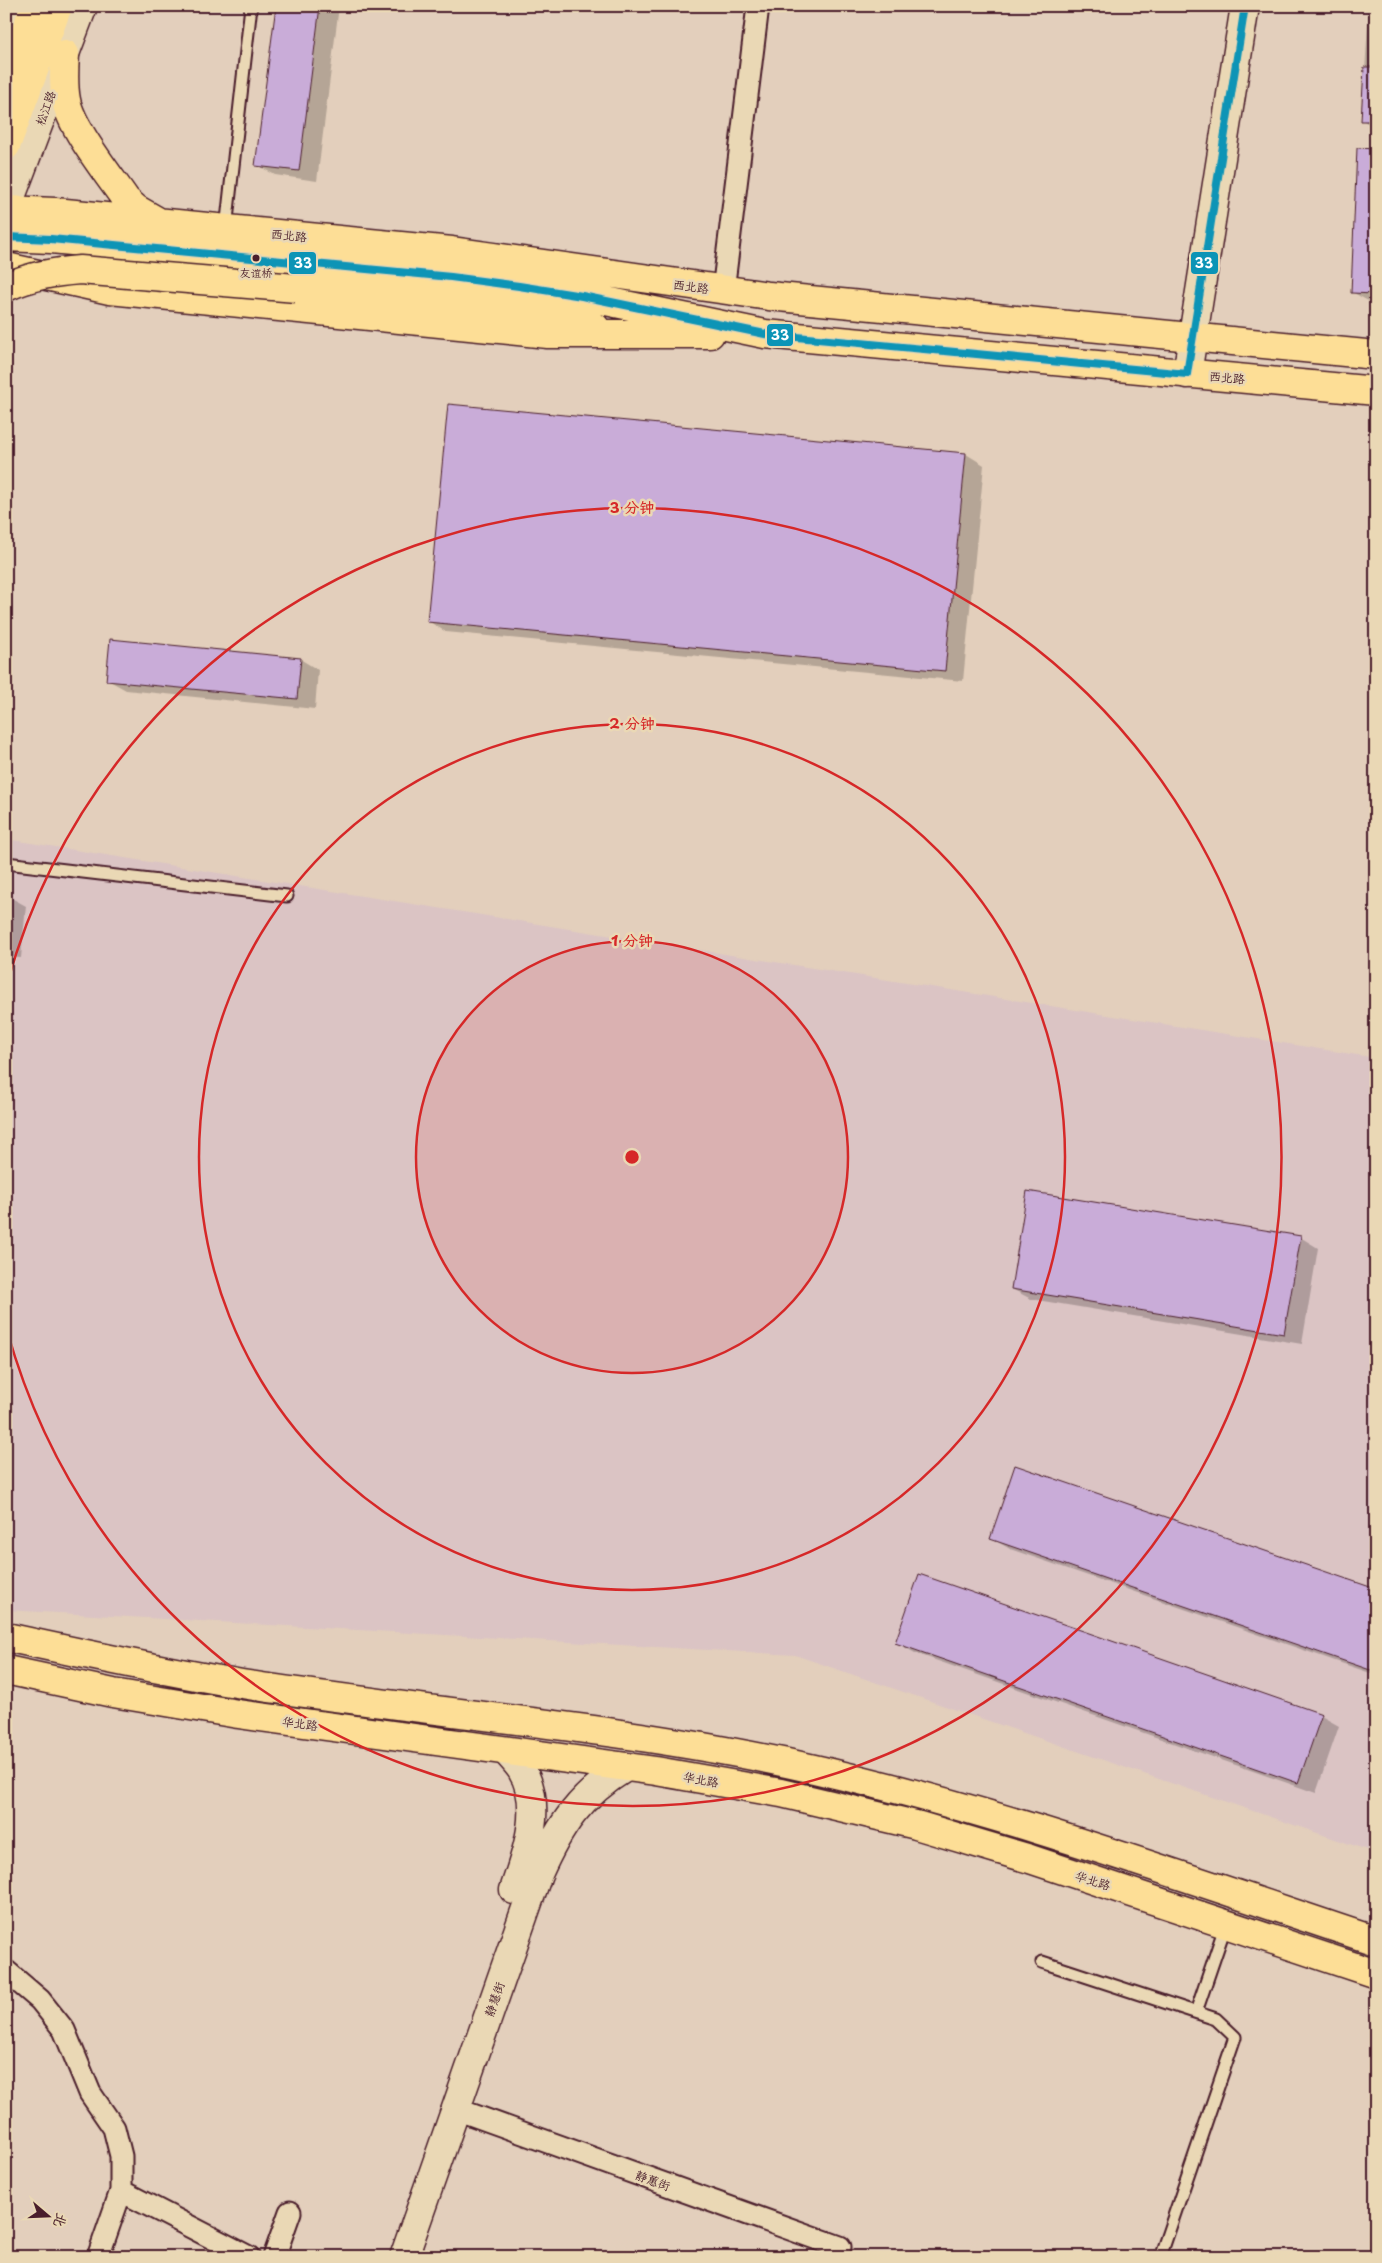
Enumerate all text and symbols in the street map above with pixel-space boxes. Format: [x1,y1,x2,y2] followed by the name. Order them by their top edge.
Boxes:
[30,88,60,128] street label: 松江路
[270,224,308,246] street label: 西北路
[288,251,317,275] line badge: 33
[1190,251,1219,275] line badge: 33
[294,252,312,273] text: 33
[1195,252,1213,273] text: 33
[251,253,261,263] marker: 友谊桥
[240,264,273,281] place label: 友谊桥
[672,275,710,297] street label: 西北路
[766,323,794,347] line badge: 33
[771,324,789,345] text: 33
[1208,366,1246,388] street label: 西北路
[610,495,654,518] text: 3 分钟
[609,711,655,734] text: 2 分钟
[611,928,653,951] text: 1 分钟
[623,1148,641,1166] centre of rings
[281,1712,319,1734] street label: 华北路
[682,1767,720,1791] street label: 华北路
[1073,1866,1113,1894] street label: 华北路
[480,1979,508,2019] street label: 静慧街
[633,2165,673,2195] street label: 静蕙街
[22,2190,72,2240] north arrow
[49,2210,73,2230] text: 北

